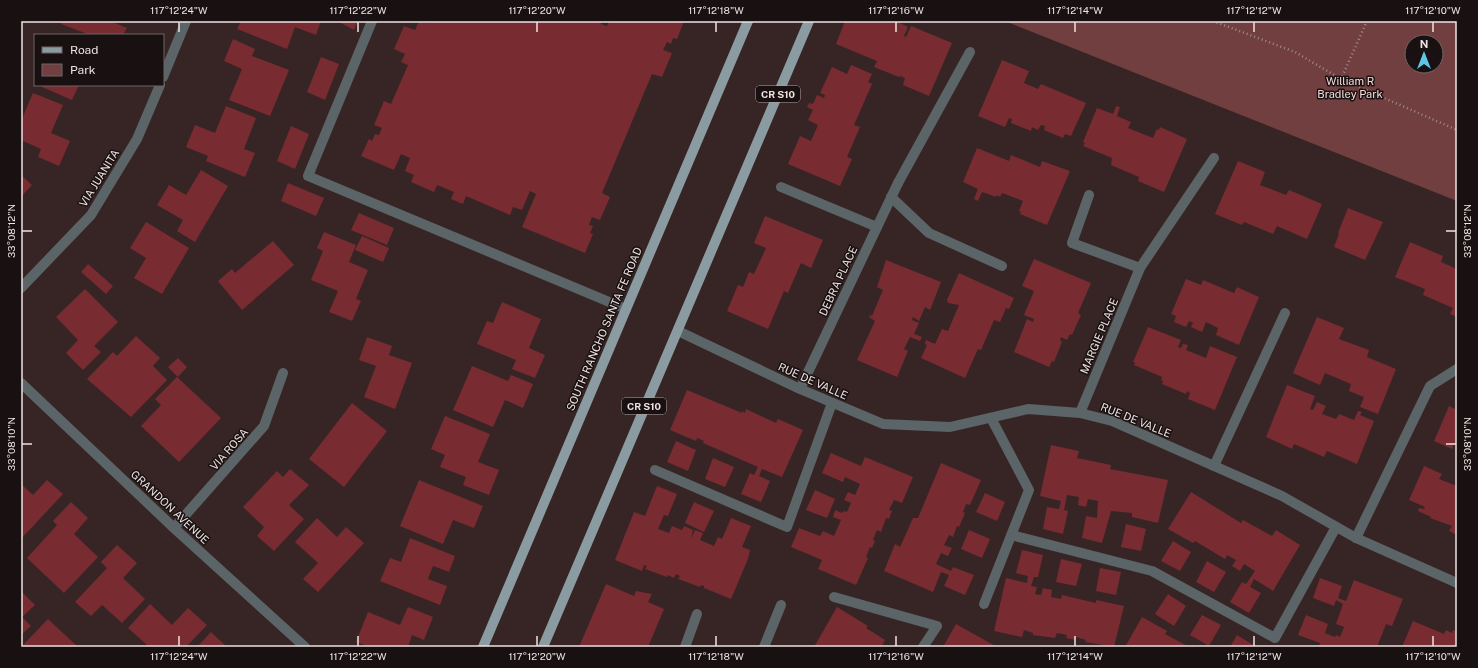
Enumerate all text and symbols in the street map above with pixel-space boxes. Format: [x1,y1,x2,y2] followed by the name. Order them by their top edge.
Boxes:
[150,4,208,16] text: 117°12'24"W
[330,4,387,16] text: 117°12'22"W
[508,4,566,16] text: 117°12'20"W
[688,4,744,16] text: 117°12'18"W
[868,4,924,16] text: 117°12'16"W
[1047,4,1103,16] text: 117°12'14"W
[1226,4,1282,16] text: 117°12'12"W
[1405,4,1461,16] text: 117°12'10"W
[34,34,164,86] legend
[1404,34,1444,74] north arrow
[1420,38,1428,50] text: N
[70,43,98,57] text: Road
[70,63,96,77] text: Park
[1317,75,1383,100] park label: William R Bradley Park
[756,86,800,102] road number: CR S10
[77,147,121,209] street label: VIA JUANITA
[5,204,17,258] text: 33°08'12"N
[1461,204,1473,258] text: 33°08'12"N
[817,244,859,318] street label: DEBRA PLACE
[564,245,644,413] street label: SOUTH RANCHO SANTA FE ROAD
[1078,296,1120,376] street label: MARGIE PLACE
[776,360,850,402] street label: RUE DE VALLE
[622,398,666,414] road number: CR S10
[1099,400,1173,440] street label: RUE DE VALLE
[5,417,17,471] text: 33°08'10"N
[1461,417,1473,471] text: 33°08'10"N
[208,426,250,472] street label: VIA ROSA
[129,468,211,546] street label: GRANDON AVENUE
[150,650,208,662] text: 117°12'24"W
[330,650,387,662] text: 117°12'22"W
[508,650,566,662] text: 117°12'20"W
[688,650,744,662] text: 117°12'18"W
[868,650,924,662] text: 117°12'16"W
[1047,650,1103,662] text: 117°12'14"W
[1226,650,1282,662] text: 117°12'12"W
[1405,650,1461,662] text: 117°12'10"W

